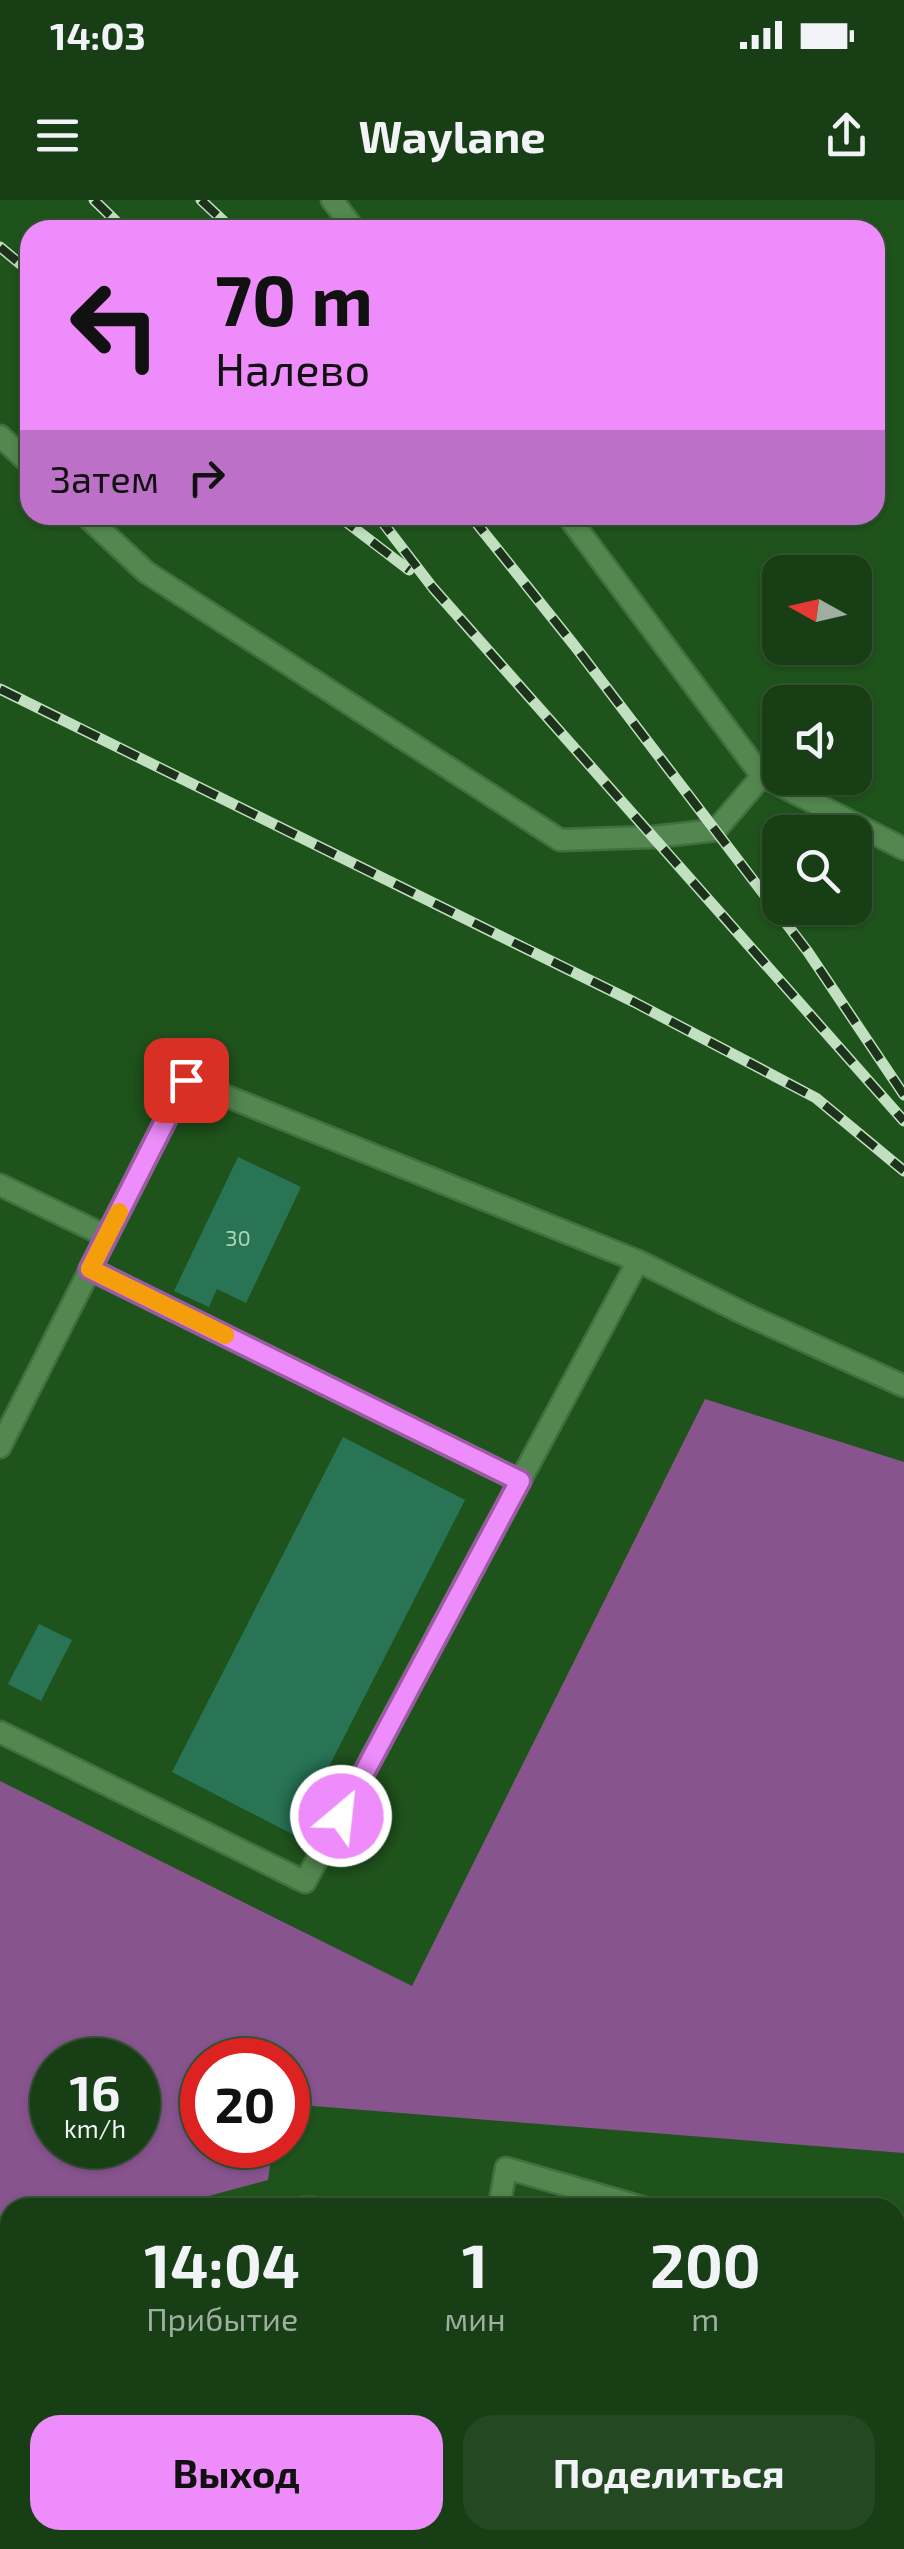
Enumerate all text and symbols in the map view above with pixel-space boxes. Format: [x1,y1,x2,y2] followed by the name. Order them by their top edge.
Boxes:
[50,12,146,58] text: 14:03
[30,108,85,163] icon: menu
[358,108,546,162] text: Waylane
[819,108,874,163] icon: share
[215,256,373,340] text: 70 m
[50,260,180,390] icon: left
[215,341,370,395] text: Налево
[179,450,234,505] icon: right
[50,455,159,501] text: Затем
[762,555,872,665] north arrow
[762,555,872,925] map controls
[762,685,872,795] button: sound
[762,815,872,925] button: search
[144,1038,229,1123] pin
[159,1053,214,1108] icon: arrive
[225,1224,251,1250] house number: 30
[289,1764,393,1868] position arrow
[180,2038,310,2168] speed limit sign: 20
[69,2061,121,2121] text: 16
[64,2113,126,2143] text: km/h
[144,2228,300,2300] text: 14:04
[462,2228,488,2300] text: 1
[650,2228,761,2300] text: 200
[146,2299,298,2337] text: Прибытие
[444,2299,506,2337] text: мин
[691,2299,719,2337] text: m
[30,2415,443,2530] button: Выход
[463,2415,875,2530] button: Поделиться

